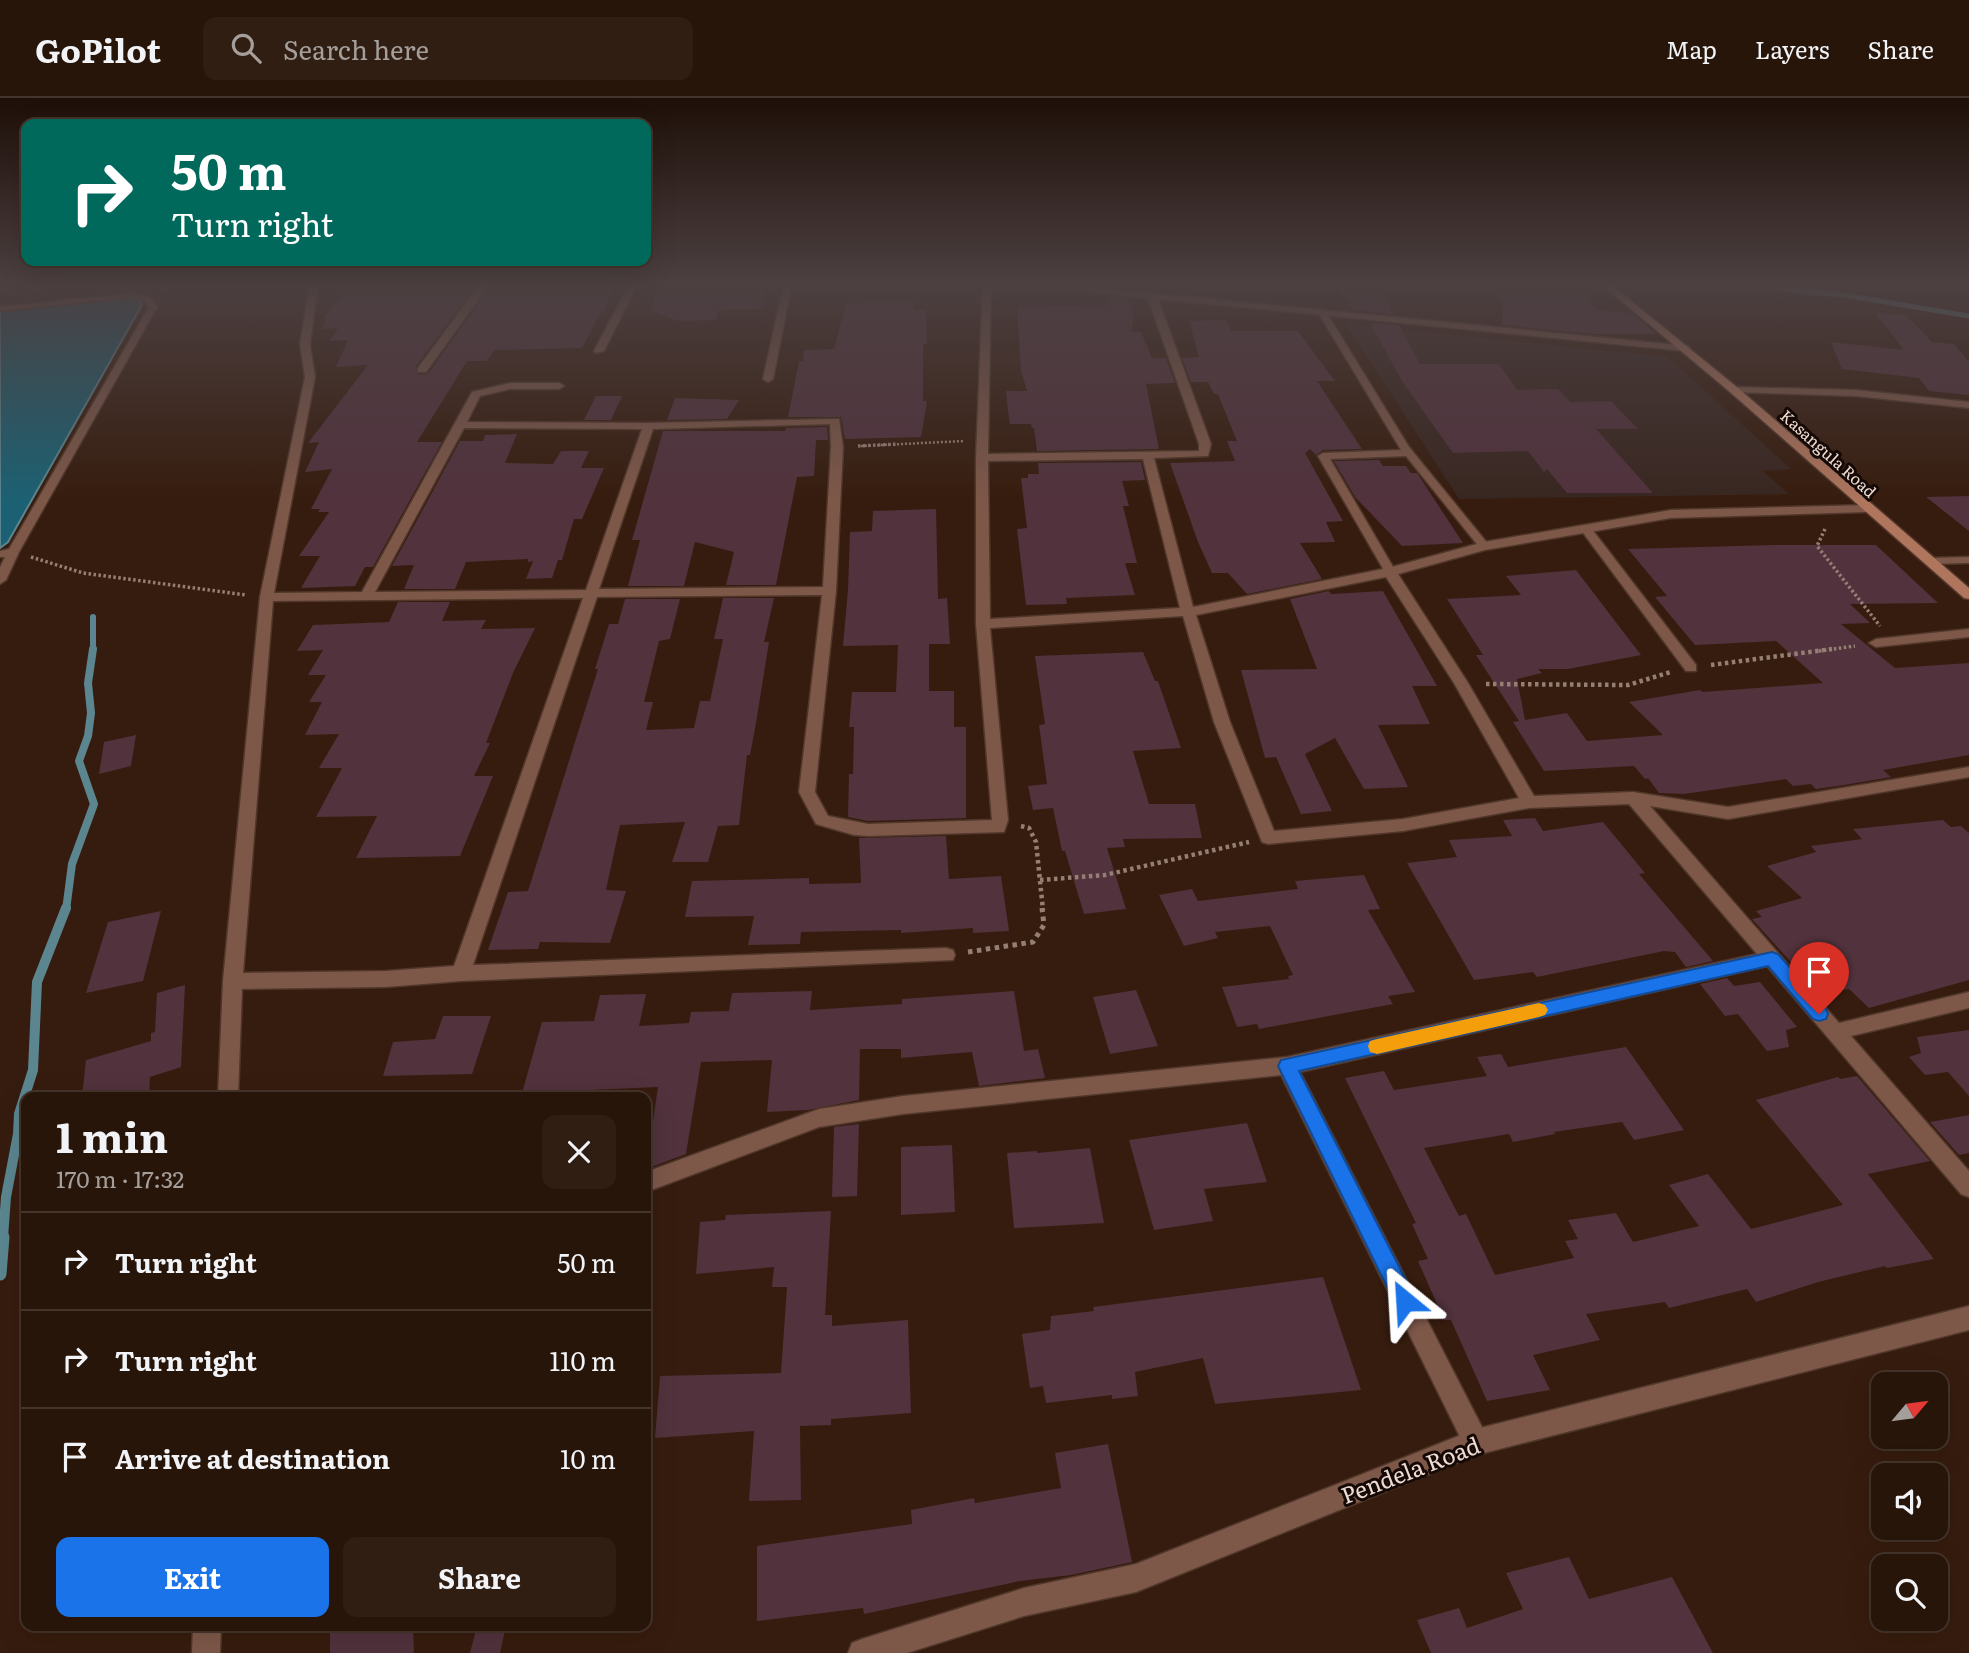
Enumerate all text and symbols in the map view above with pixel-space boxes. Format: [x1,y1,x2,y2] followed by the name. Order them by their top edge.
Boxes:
[203,17,693,80] search box
[35,24,161,73] text: GoPilot
[227,29,265,67] icon: search
[283,29,429,68] text: Search here
[1666,31,1717,66] text: Map
[1755,31,1829,66] text: Layers
[1867,31,1934,66] text: Share
[171,132,287,205] text: 50 m
[56,147,147,238] icon: right
[171,199,333,247] text: Turn right
[1776,403,1882,503] street label: Kasangula Road
[1789,942,1849,1014] pin
[1800,953,1838,991] icon: arrive
[56,1104,168,1166] text: 1 min
[542,1115,616,1189] button: close
[56,1161,184,1195] text: 170 m · 17:32
[56,1242,94,1280] icon: right
[115,1242,257,1281] text: Turn right
[557,1242,616,1281] text: 50 m
[1368,1264,1442,1338] position arrow
[56,1340,94,1378] icon: right
[115,1340,257,1379] text: Turn right
[549,1340,616,1379] text: 110 m
[1871,1372,1948,1449] north arrow
[1871,1372,1948,1631] map controls
[1335,1427,1485,1511] street label: Pendela Road
[56,1438,94,1476] icon: arrive
[115,1438,390,1477] text: Arrive at destination
[560,1438,616,1477] text: 10 m
[1871,1463,1948,1540] button: sound
[56,1537,329,1617] button: Exit
[343,1537,616,1617] button: Share
[1871,1554,1948,1631] button: search

